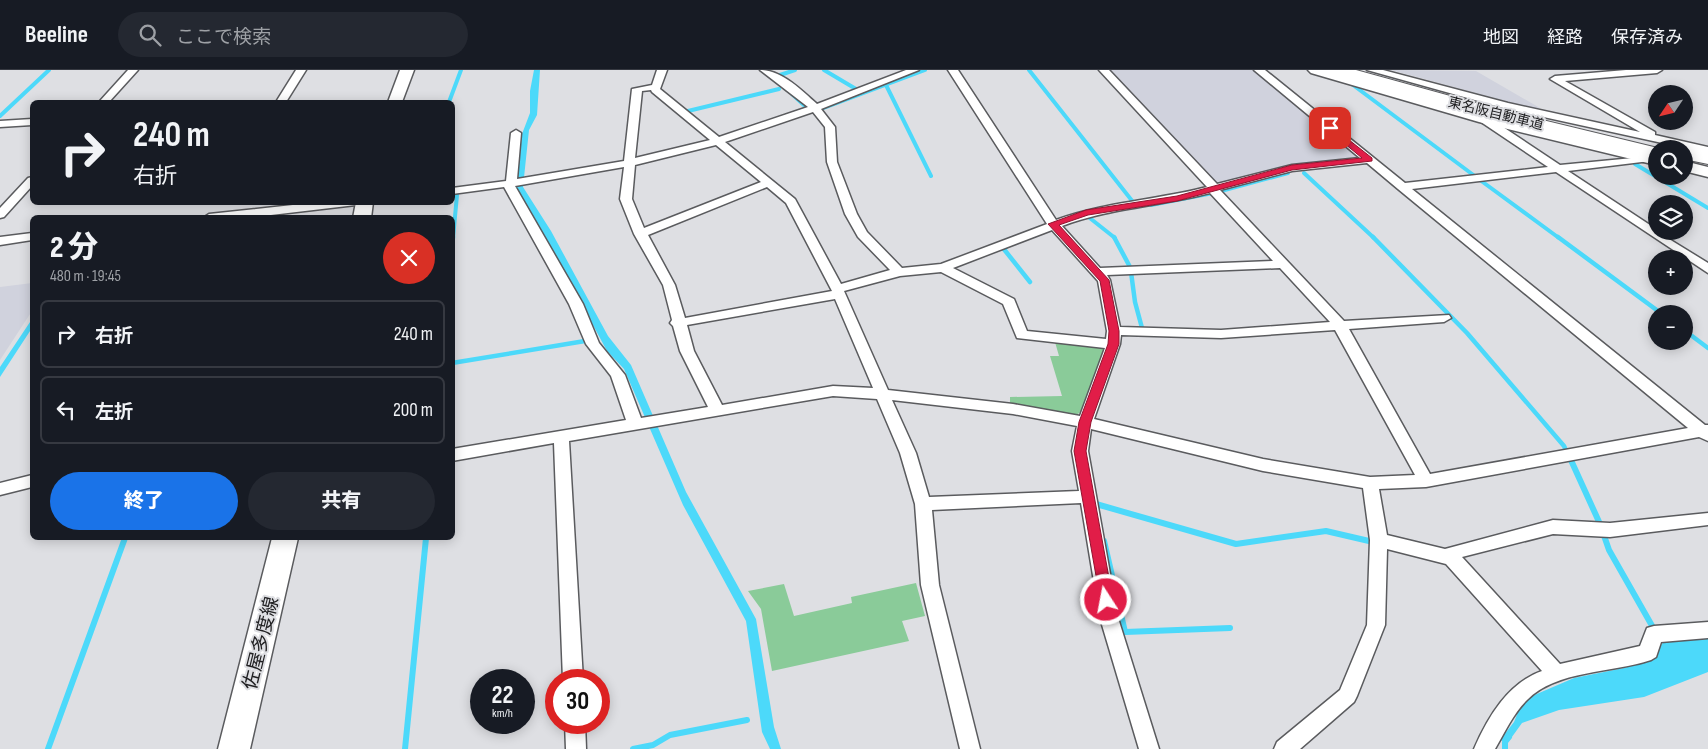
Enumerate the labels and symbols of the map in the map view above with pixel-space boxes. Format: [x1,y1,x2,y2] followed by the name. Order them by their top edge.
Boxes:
[1648,85,1692,130] north arrow
[1446,93,1545,134] street label: 東名阪自動車道
[1309,107,1351,149] pin
[1079,573,1131,625] position arrow
[239,594,284,692] street label: 佐屋多度線
[545,669,610,734] speed limit sign: 30

